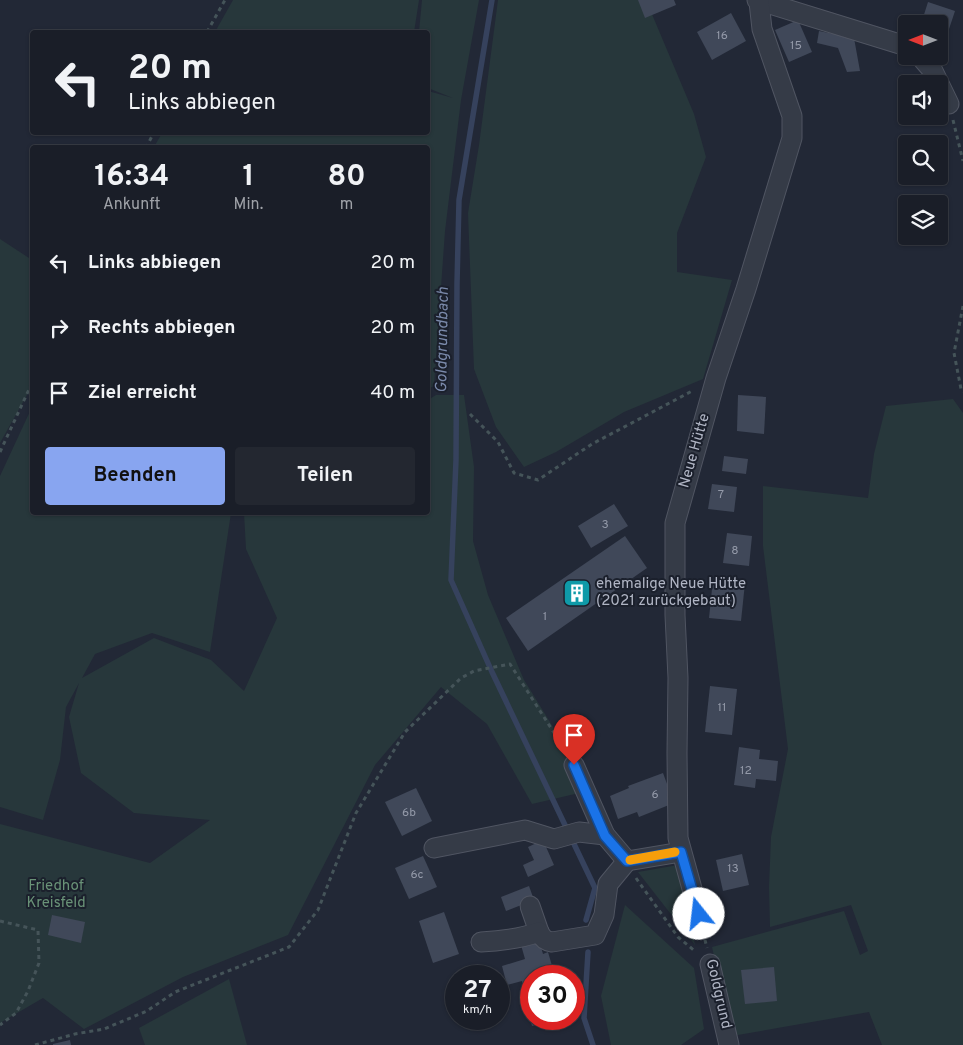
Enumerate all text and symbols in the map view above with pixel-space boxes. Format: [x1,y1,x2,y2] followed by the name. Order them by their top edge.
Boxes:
[898,15,948,65] north arrow
[898,15,948,245] map controls
[716,28,728,44] house number: 16
[790,38,802,54] house number: 15
[128,47,212,91] text: 20 m
[45,50,110,115] icon: left
[898,75,948,125] button: sound
[128,90,276,117] text: Links abbiegen
[898,135,948,185] button: search
[94,159,169,196] text: 16:34
[242,159,254,196] text: 1
[328,159,366,196] text: 80
[103,195,161,215] text: Ankunft
[234,195,263,215] text: Min.
[340,195,353,215] text: m
[898,195,948,245] button: layers
[45,249,73,277] icon: left
[88,251,221,275] text: Links abbiegen
[371,251,415,275] text: 20 m
[432,286,454,393] water label: Goldgrundbach
[45,314,73,342] icon: right
[88,316,236,340] text: Rechts abbiegen
[371,316,415,340] text: 20 m
[45,379,73,407] icon: arrive
[88,381,197,405] text: Ziel erreicht
[370,381,415,405] text: 40 m
[675,412,715,490] street label: Neue Hütte
[45,447,225,505] button: Beenden
[235,447,415,505] button: Teilen
[718,487,724,503] house number: 7
[601,517,609,533] house number: 3
[731,543,739,559] house number: 8
[596,575,746,611] place label: ehemalige Neue Hütte (2021 zurückgebaut)
[562,578,592,608] building icon: ehemalige Neue Hütte (2021 zurückgebaut)
[543,609,547,625] house number: 1
[718,700,726,716] house number: 11
[553,714,595,765] pin
[560,721,588,749] icon: arrive
[740,763,752,779] house number: 12
[651,787,659,803] house number: 6
[402,805,416,821] house number: 6b
[727,861,739,877] house number: 13
[410,867,424,883] house number: 6c
[26,877,86,913] park label: Friedhof Kreisfeld
[672,887,724,939] position arrow
[701,957,735,1031] street label: Goldgrund
[520,965,585,1030] speed limit sign: 30
[463,975,492,1007] text: 27
[463,1002,492,1018] text: km/h

